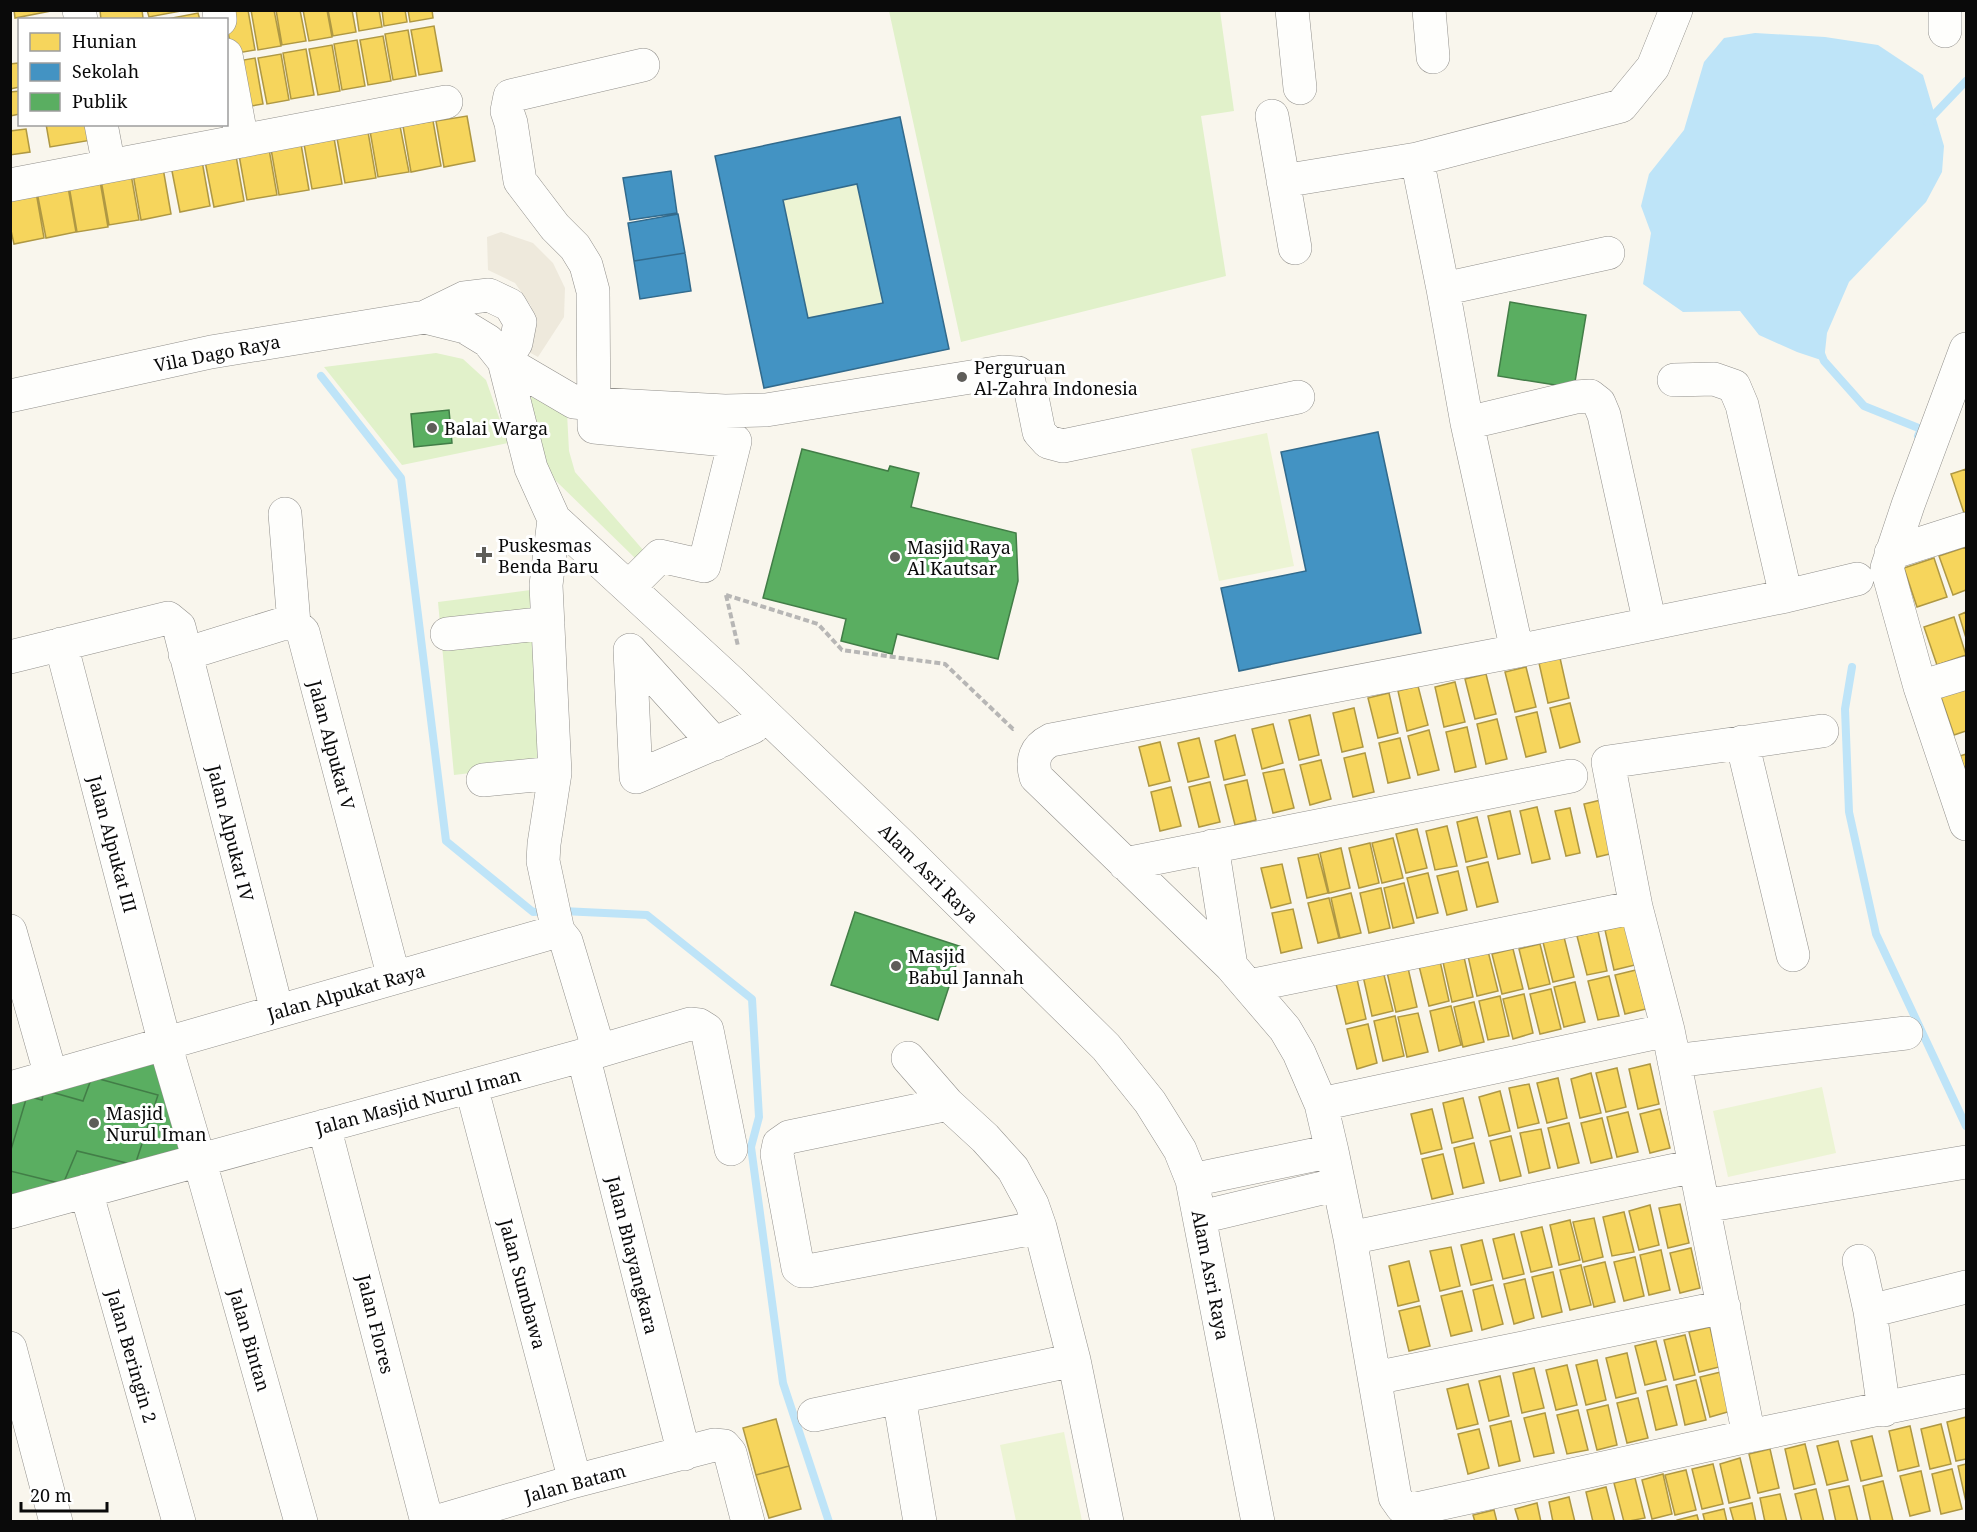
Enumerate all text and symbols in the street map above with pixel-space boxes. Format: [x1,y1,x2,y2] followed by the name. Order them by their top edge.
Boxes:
[18,18,228,126] legend
[72,29,137,53] text: Hunian
[72,59,139,83] text: Sekolah
[72,89,128,113] text: Publik
[152,329,282,377] street label: Vila Dago Raya
[974,355,1138,400] place label: Perguruan Al-Zahra Indonesia
[955,370,969,384] marker: Perguruan Al-Zahra Indonesia
[444,416,548,440] place label: Balai Warga
[425,421,439,435] marker: Balai Warga
[498,533,599,578] place label: Puskesmas Benda Baru
[907,535,1011,580] place label: Masjid Raya Al Kautsar
[475,546,493,564] marker: Puskesmas Benda Baru
[888,550,902,564] marker: Masjid Raya Al Kautsar
[303,677,361,813] street label: Jalan Alpukat V
[202,761,260,905] street label: Jalan Alpukat IV
[83,772,143,915] street label: Jalan Alpukat III
[874,818,984,928] street label: Alam Asri Raya
[908,944,1024,989] place label: Masjid Babul Jannah
[263,958,428,1026] street label: Jalan Alpukat Raya
[889,959,903,973] marker: Masjid Babul Jannah
[312,1062,524,1140] street label: Jalan Masjid Nurul Iman
[106,1101,207,1146] place label: Masjid Nurul Iman
[87,1116,101,1130] marker: Masjid Nurul Iman
[602,1173,664,1337] street label: Jalan Bhayangkara
[1187,1208,1235,1342] street label: Alam Asri Raya
[494,1215,552,1352] street label: Jalan Sumbawa
[352,1271,400,1376] street label: Jalan Flores
[224,1285,276,1395] street label: Jalan Bintan
[101,1286,163,1425] street label: Jalan Beringin 2
[521,1458,628,1508] street label: Jalan Batam
[21,1475,106,1513] scale bar
[30,1483,72,1507] text: 20 m

